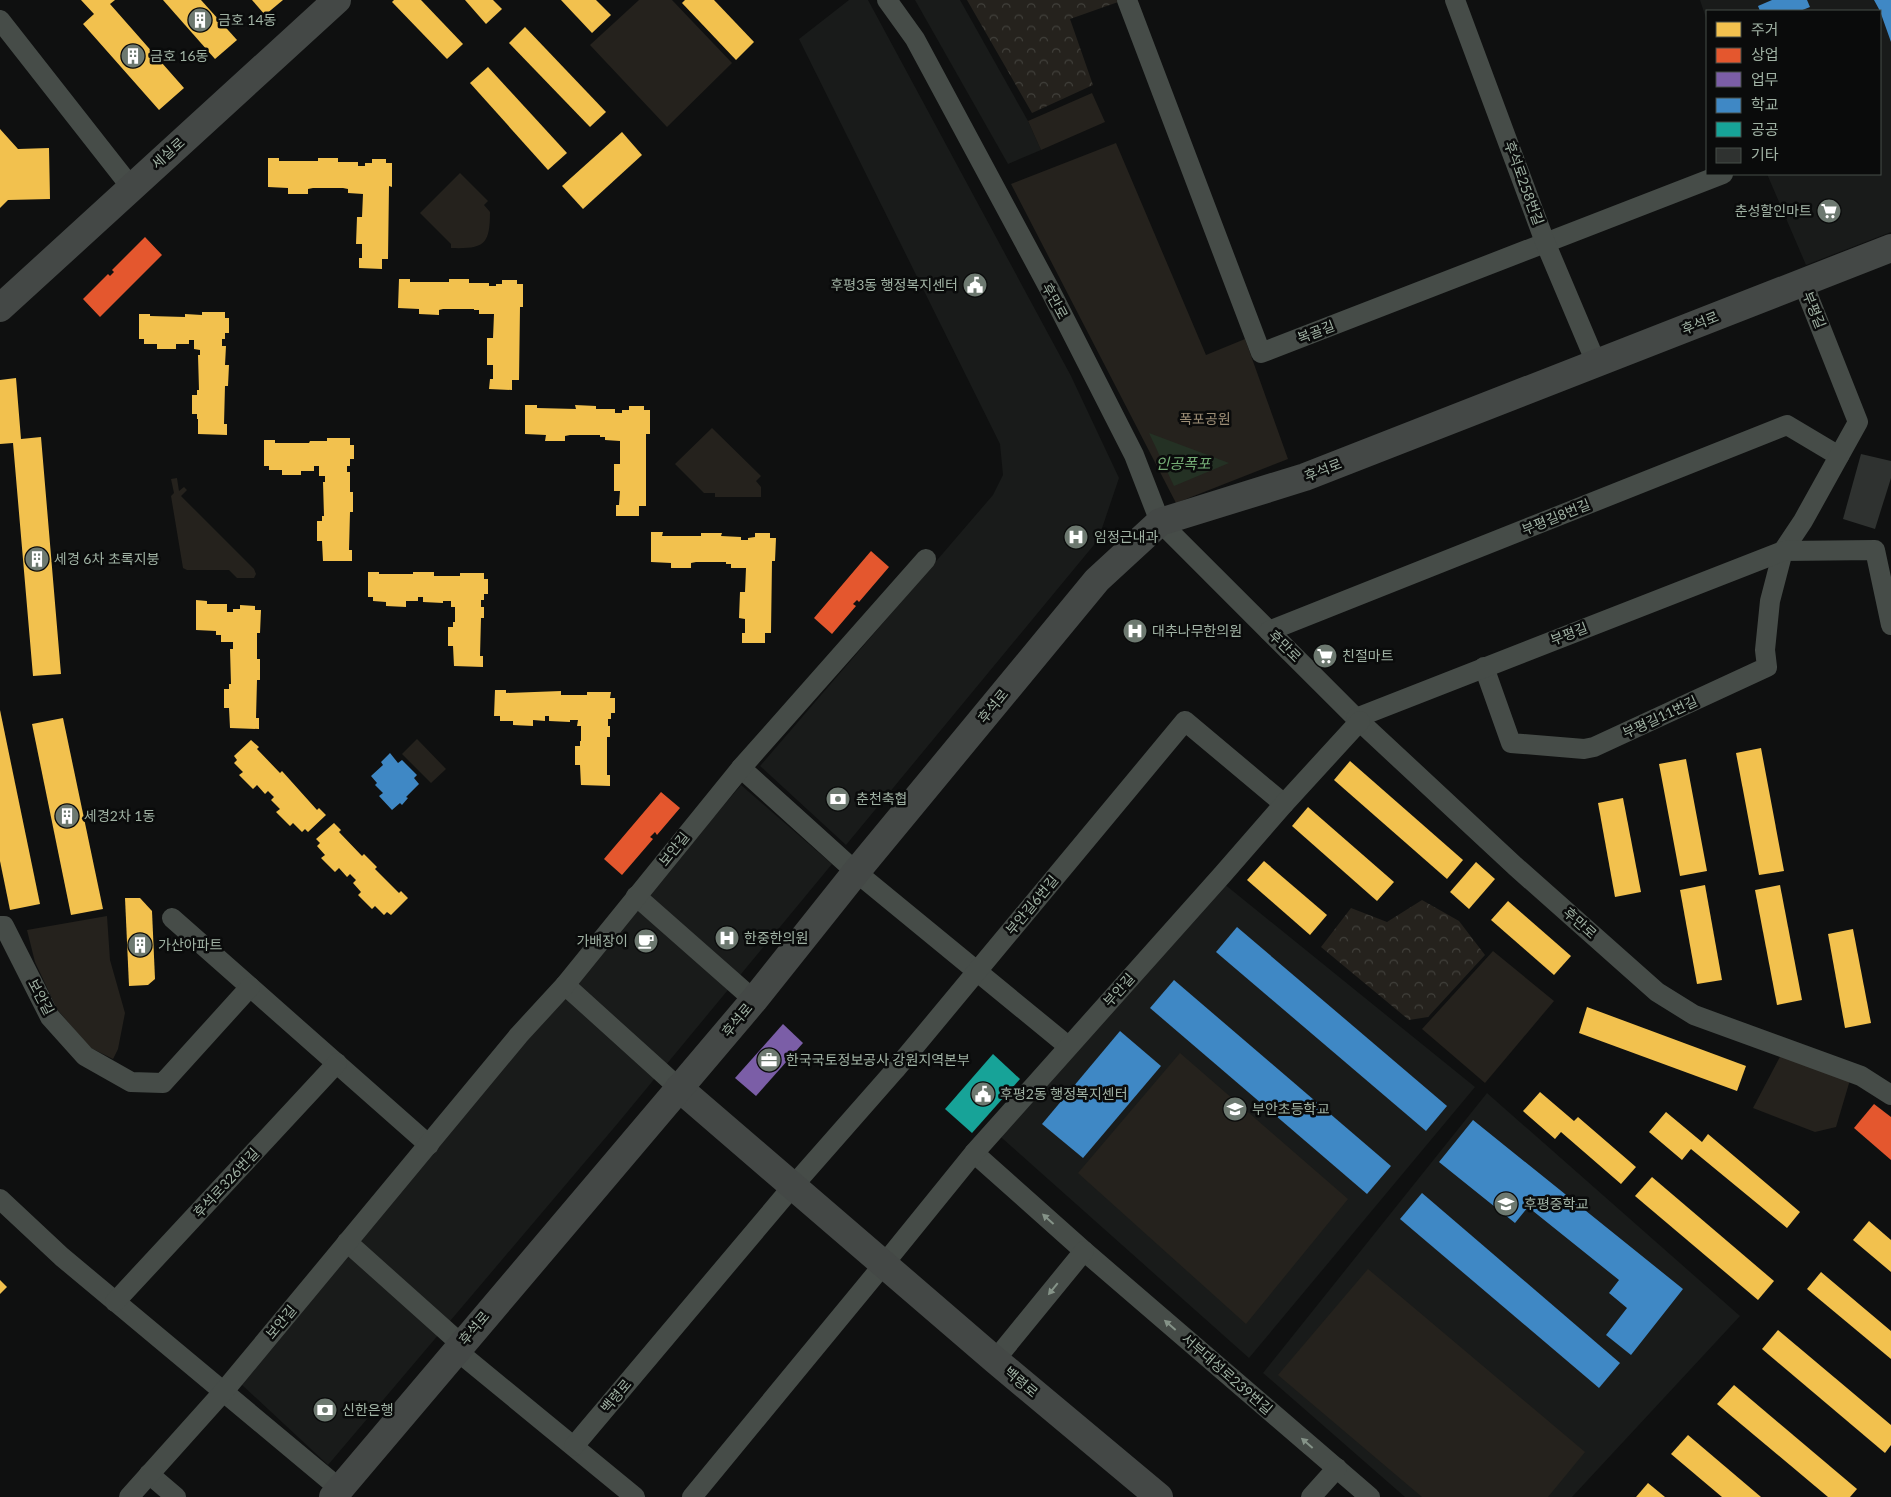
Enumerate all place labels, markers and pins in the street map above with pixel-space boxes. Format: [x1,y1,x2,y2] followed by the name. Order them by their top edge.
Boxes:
[187,7,213,33] building icon: 금호 14동
[218,11,277,28] place label: 금호 14동
[120,43,146,69] building icon: 금호 16동
[150,47,209,64] place label: 금호 16동
[1816,198,1842,224] supermarket icon: 춘성할인마트
[1735,202,1812,219] place label: 춘성할인마트
[962,272,988,298] public building icon: 후평3동 행정복지센터
[830,276,958,293] place label: 후평3동 행정복지센터
[1063,524,1089,550] hospital icon: 임정근내과
[1094,528,1159,545] place label: 임정근내과
[24,546,50,572] building icon: 세경 6차 초록지붕
[54,550,160,567] place label: 세경 6차 초록지붕
[1122,618,1148,644] hospital icon: 대추나무한의원
[1152,622,1242,639] place label: 대추나무한의원
[1312,643,1338,669] supermarket icon: 친절마트
[1342,647,1394,664] place label: 친절마트
[825,786,851,812] bank icon: 춘천축협
[856,790,908,807] place label: 춘천축협
[54,803,80,829] building icon: 세경2차 1동
[84,807,155,824] place label: 세경2차 1동
[714,925,740,951] hospital icon: 한중한의원
[633,928,659,954] cafe icon: 가배장이
[744,929,808,946] place label: 한중한의원
[127,932,153,958] building icon: 가산아파트
[576,932,628,949] place label: 가배장이
[158,936,223,953] place label: 가산아파트
[756,1047,782,1073] office icon: 한국국토정보공사 강원지역본부
[786,1051,970,1068] place label: 한국국토정보공사 강원지역본부
[970,1081,996,1107] public building icon: 후평2동 행정복지센터
[1000,1085,1128,1102] place label: 후평2동 행정복지센터
[1222,1096,1248,1122] school or university icon: 부안초등학교
[1252,1100,1329,1117] place label: 부안초등학교
[1493,1191,1519,1217] school or university icon: 후평중학교
[1524,1195,1589,1212] place label: 후평중학교
[312,1397,338,1423] bank icon: 신한은행
[342,1401,394,1418] place label: 신한은행

